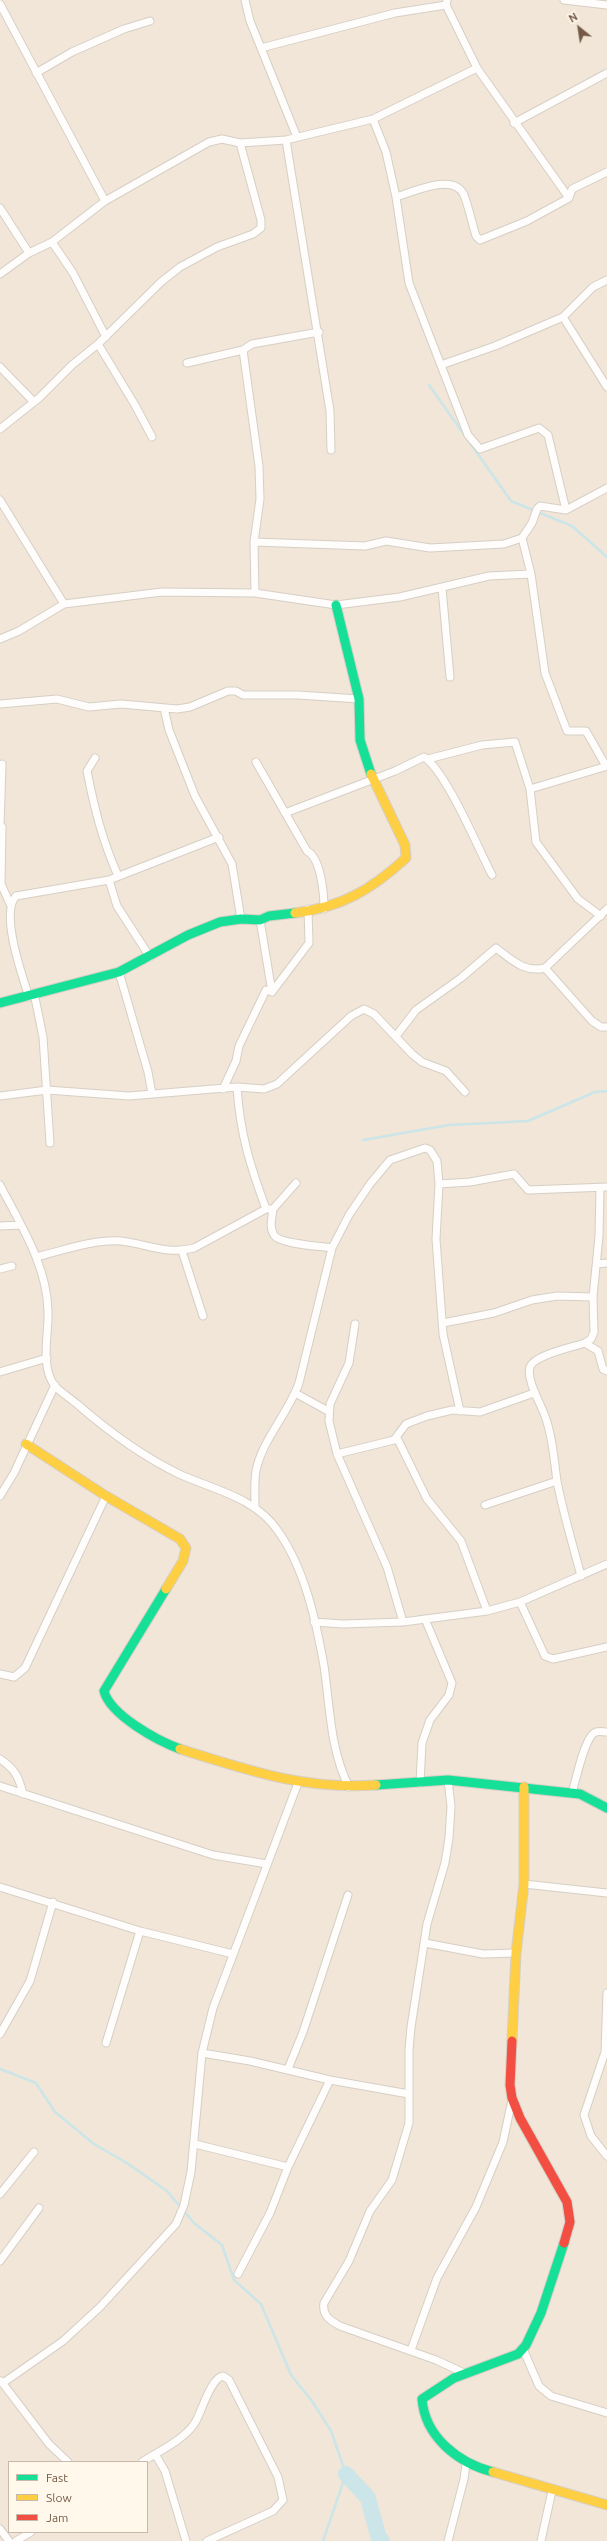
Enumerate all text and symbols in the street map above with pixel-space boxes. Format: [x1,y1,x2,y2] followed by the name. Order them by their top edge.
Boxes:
[559,8,599,48] north arrow
[566,10,580,25] text: N
[8,2461,148,2533] legend
[46,2471,68,2484] text: Fast
[46,2491,72,2504] text: Slow
[46,2511,68,2524] text: Jam

